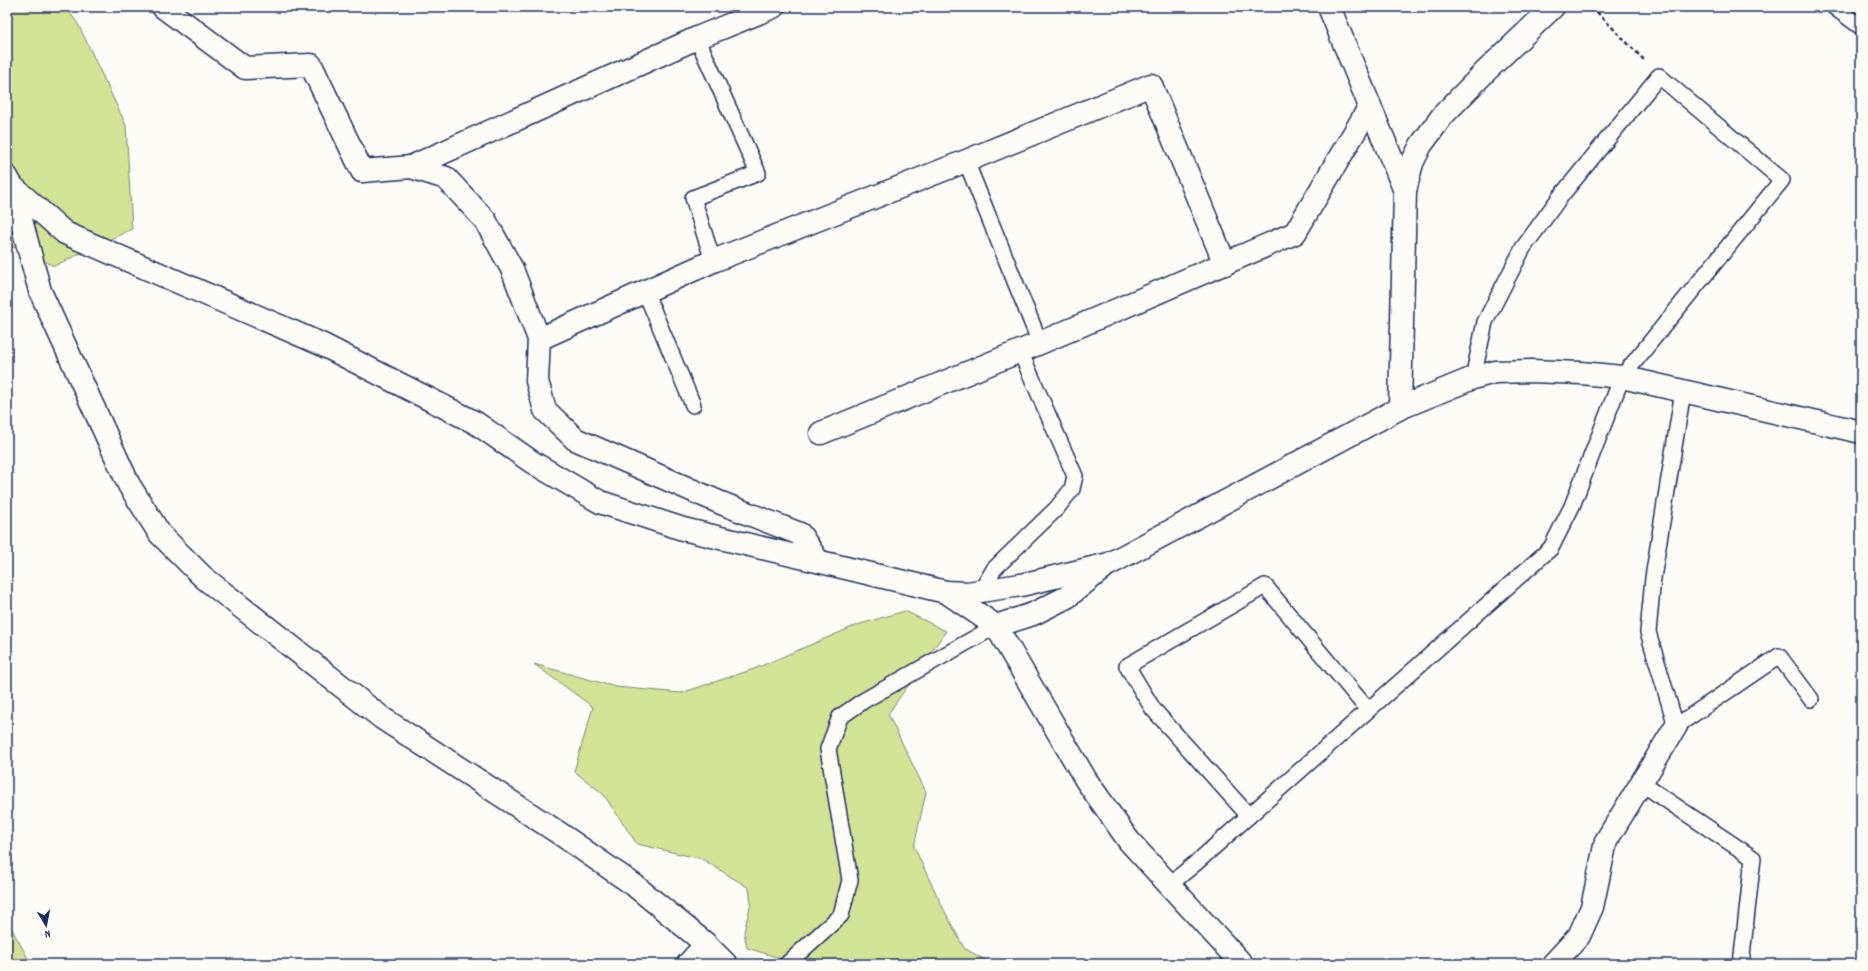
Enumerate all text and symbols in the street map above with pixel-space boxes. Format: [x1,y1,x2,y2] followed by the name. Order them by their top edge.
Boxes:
[26,905,66,945] north arrow
[43,925,51,941] text: N

